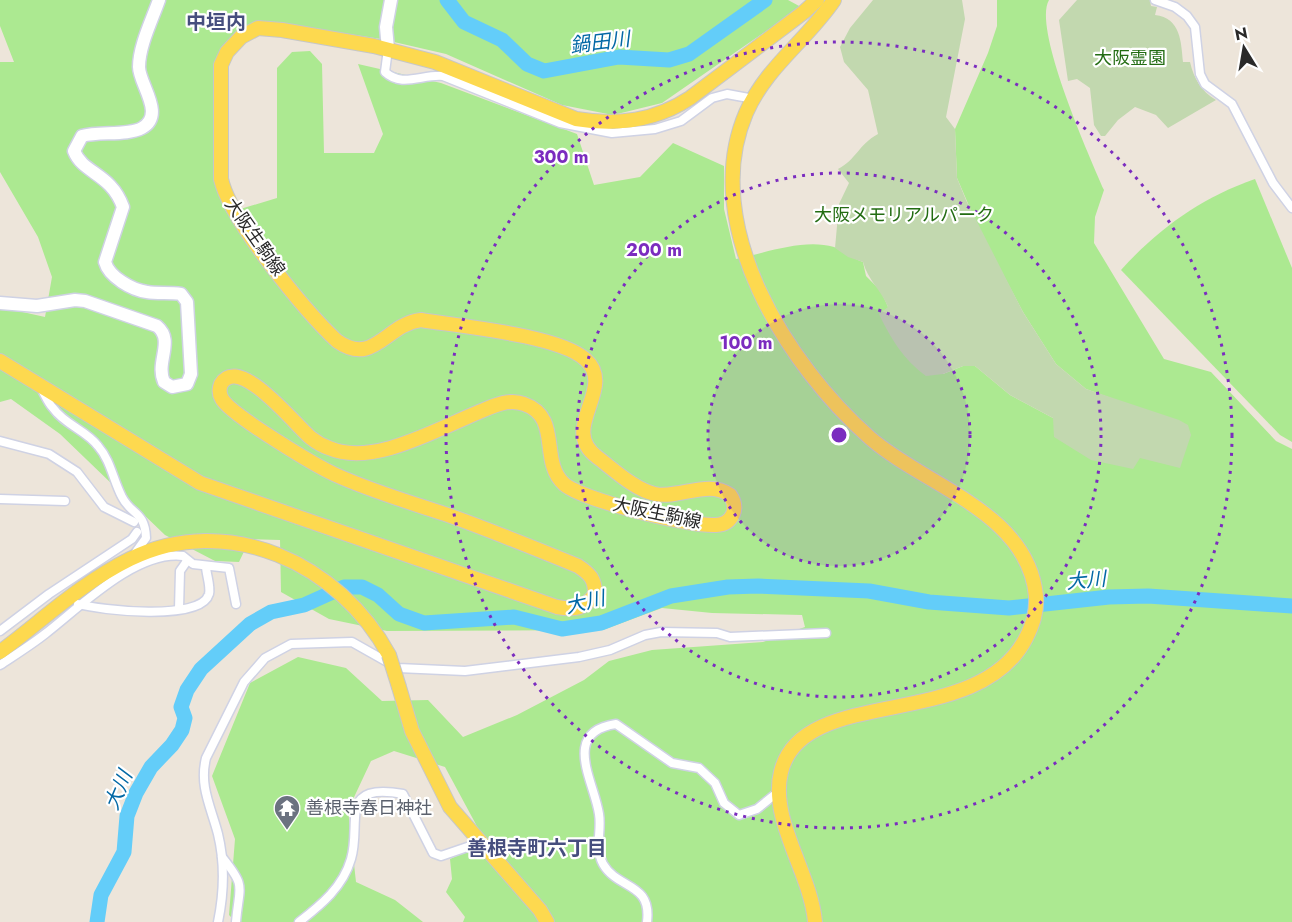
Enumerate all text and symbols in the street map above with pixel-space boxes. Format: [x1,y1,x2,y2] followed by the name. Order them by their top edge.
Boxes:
[186,8,246,37] district label: 中垣内
[1214,18,1274,78] north arrow
[1233,21,1250,46] text: N
[569,24,634,61] water label: 鍋田川
[1094,45,1166,71] park label: 大阪霊園
[533,144,589,170] text: 300 m
[219,193,291,281] street label: 大阪生駒線
[814,202,994,228] park label: 大阪メモリアルパーク
[626,237,682,263] text: 200 m
[719,330,773,356] text: 100 m
[829,425,849,445] centre of rings
[610,491,704,535] street label: 大阪生駒線
[1065,564,1109,597] water label: 大川
[562,583,610,621] water label: 大川
[97,764,140,814] water label: 大川
[272,793,302,831] temple icon: 善根寺春日神社
[306,795,432,821] place label: 善根寺春日神社
[467,834,607,863] district label: 善根寺町六丁目

